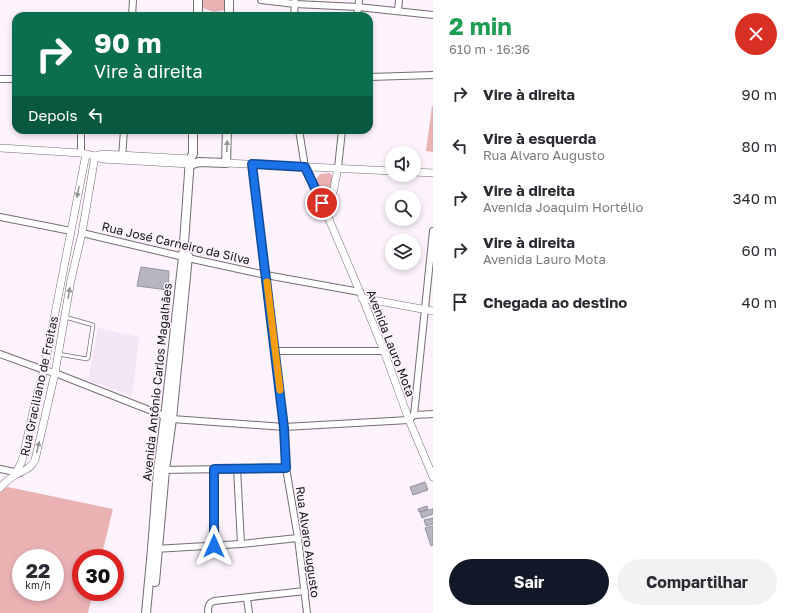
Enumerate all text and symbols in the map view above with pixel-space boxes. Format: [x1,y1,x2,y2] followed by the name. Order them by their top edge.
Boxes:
[449,11,512,40] text: 2 min
[735,13,777,55] button: close
[94,26,161,59] text: 90 m
[28,28,80,80] icon: right
[449,41,530,57] text: 610 m · 16:36
[94,60,203,82] text: Vire à direita
[449,83,471,105] icon: right
[483,85,575,103] text: Vire à direita
[742,85,777,103] text: 90 m
[85,104,107,126] icon: left
[28,106,77,124] text: Depois
[483,129,596,147] text: Vire à esquerda
[449,135,471,157] icon: left
[742,137,777,155] text: 80 m
[223,140,230,152] one-way arrow
[385,146,421,270] map controls
[385,146,421,182] button: sound
[483,147,605,163] text: Rua Alvaro Augusto
[483,181,575,199] text: Vire à direita
[75,186,81,198] one-way arrow
[305,186,339,220] pin
[449,187,471,209] icon: right
[733,189,777,207] text: 340 m
[385,190,421,226] button: search
[311,192,333,214] icon: arrive
[483,199,643,215] text: Avenida Joaquim Hortélio
[100,219,252,267] street label: Rua José Carneiro da Silva
[483,233,575,251] text: Vire à direita
[385,234,421,270] button: layers
[449,239,471,261] icon: right
[742,241,777,259] text: 60 m
[483,251,606,267] text: Avenida Lauro Mota
[139,282,175,482] street label: Avenida Antônio Carlos Magalhães
[66,287,72,299] one-way arrow
[364,287,418,399] street label: Avenida Lauro Mota
[449,291,471,313] icon: arrive
[483,293,627,311] text: Chegada ao destino
[742,293,777,311] text: 40 m
[17,314,61,458] street label: Rua Graciliano de Freitas
[35,441,41,453] one-way arrow
[293,485,323,599] street label: Rua Alvaro Augusto
[193,525,235,567] position arrow
[72,549,124,601] speed limit sign: 30
[26,558,50,582] text: 22
[449,559,609,605] button: Sair
[617,559,777,605] button: Compartilhar
[25,579,51,591] text: km/h

